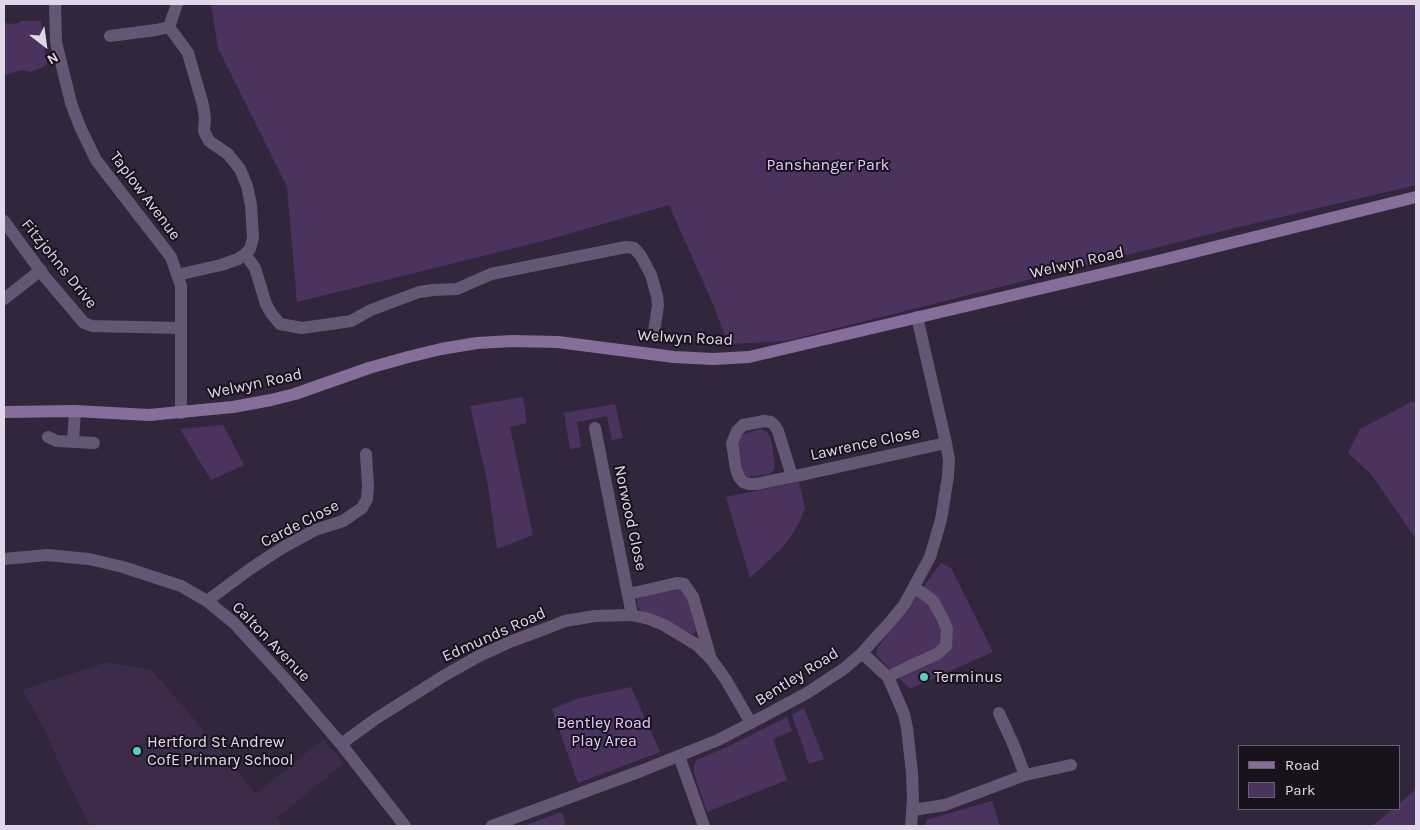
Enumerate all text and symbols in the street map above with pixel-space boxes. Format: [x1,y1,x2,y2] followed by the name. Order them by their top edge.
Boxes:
[20,20,70,70] north arrow
[44,49,61,68] text: N
[105,148,185,244] street label: Taplow Avenue
[766,155,890,175] park label: Panshanger Park
[17,215,101,313] street label: Fitzjohns Drive
[1028,243,1126,283] street label: Welwyn Road
[637,326,733,350] street label: Welwyn Road
[206,365,304,403] street label: Welwyn Road
[808,423,922,465] street label: Lawrence Close
[609,463,651,573] street label: Norwood Close
[258,496,342,552] street label: Carde Close
[228,598,314,686] street label: Calton Avenue
[439,604,549,666] street label: Edmunds Road
[752,644,842,710] street label: Bentley Road
[934,667,1002,687] place label: Terminus
[918,671,930,683] marker: Terminus
[557,713,651,751] park label: Bentley Road Play Area
[147,732,294,770] place label: Hertford St Andrew CofE Primary School
[131,745,143,757] marker: Hertford St Andrew CofE Primary School
[1238,745,1400,810] legend
[1285,756,1320,774] text: Road
[1285,781,1315,799] text: Park

